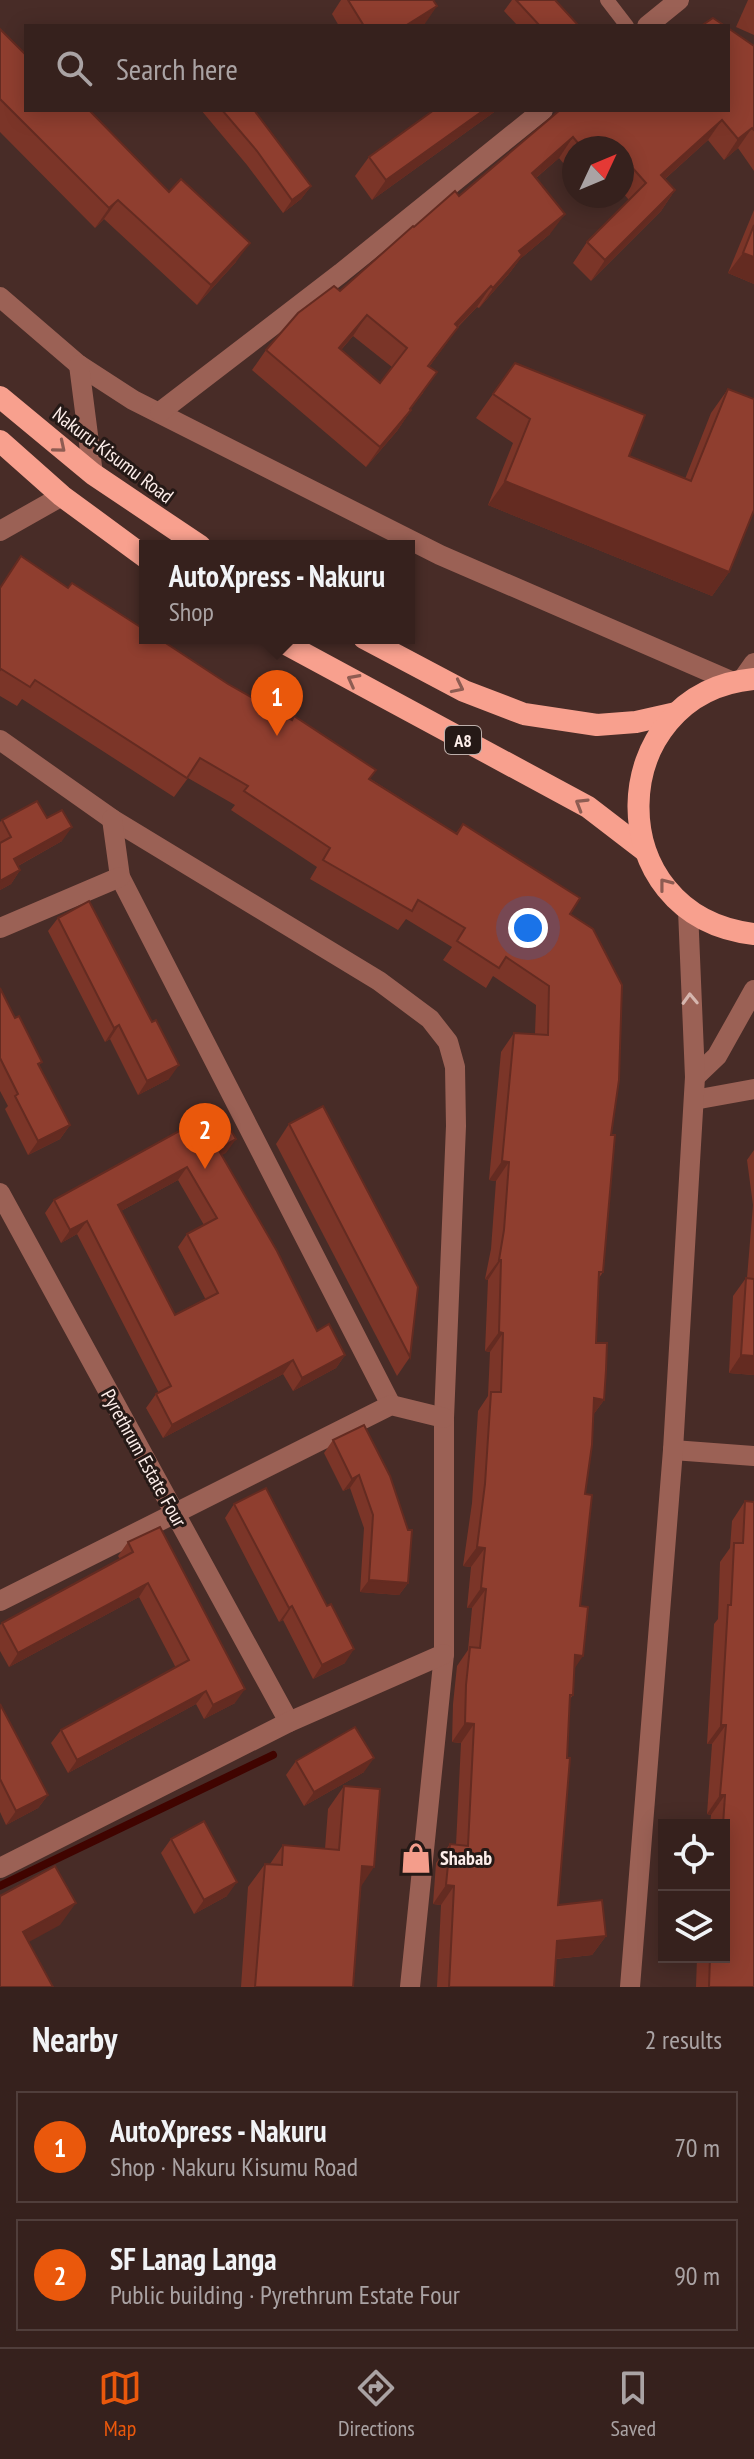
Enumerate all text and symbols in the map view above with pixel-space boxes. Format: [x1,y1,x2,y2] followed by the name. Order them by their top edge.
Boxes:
[24,24,730,112] search box
[52,46,96,90] icon: search
[116,49,238,88] text: Search here
[562,136,634,208] north arrow
[47,401,179,509] street label: Nakuru-Kisumu Road
[51,437,65,452] one-way arrow
[139,540,415,644] popup
[169,556,385,595] text: AutoXpress - Nakuru
[169,595,214,628] text: Shop
[251,670,303,736] pin: 1
[347,674,362,690] one-way arrow
[449,677,464,693] one-way arrow
[445,726,481,754] road number: A8
[575,798,590,814] one-way arrow
[660,878,674,893] one-way arrow
[508,908,548,948] your location
[682,992,699,1005] one-way arrow
[179,1103,231,1169] pin: 2
[95,1384,193,1532] street label: Pyrethrum Estate Four
[658,1819,730,1963] map controls
[658,1819,730,1891] button: locate
[399,1841,433,1875] shop icon: Shabab
[440,1845,492,1871] place label: Shabab
[658,1891,730,1963] button: layers
[32,2017,117,2061] text: Nearby
[645,2023,722,2056] text: 2 results
[110,2111,327,2150] text: AutoXpress - Nakuru
[54,2131,66,2164] text: 1
[674,2131,720,2164] text: 70 m
[110,2150,358,2183] text: Shop · Nakuru Kisumu Road
[110,2239,277,2278] text: SF Lanag Langa
[54,2259,66,2292] text: 2
[674,2259,720,2292] text: 90 m
[110,2278,460,2311] text: Public building · Pyrethrum Estate Four
[98,2366,142,2442] tab: Map
[338,2366,415,2442] tab: Directions
[611,2366,656,2442] tab: Saved

